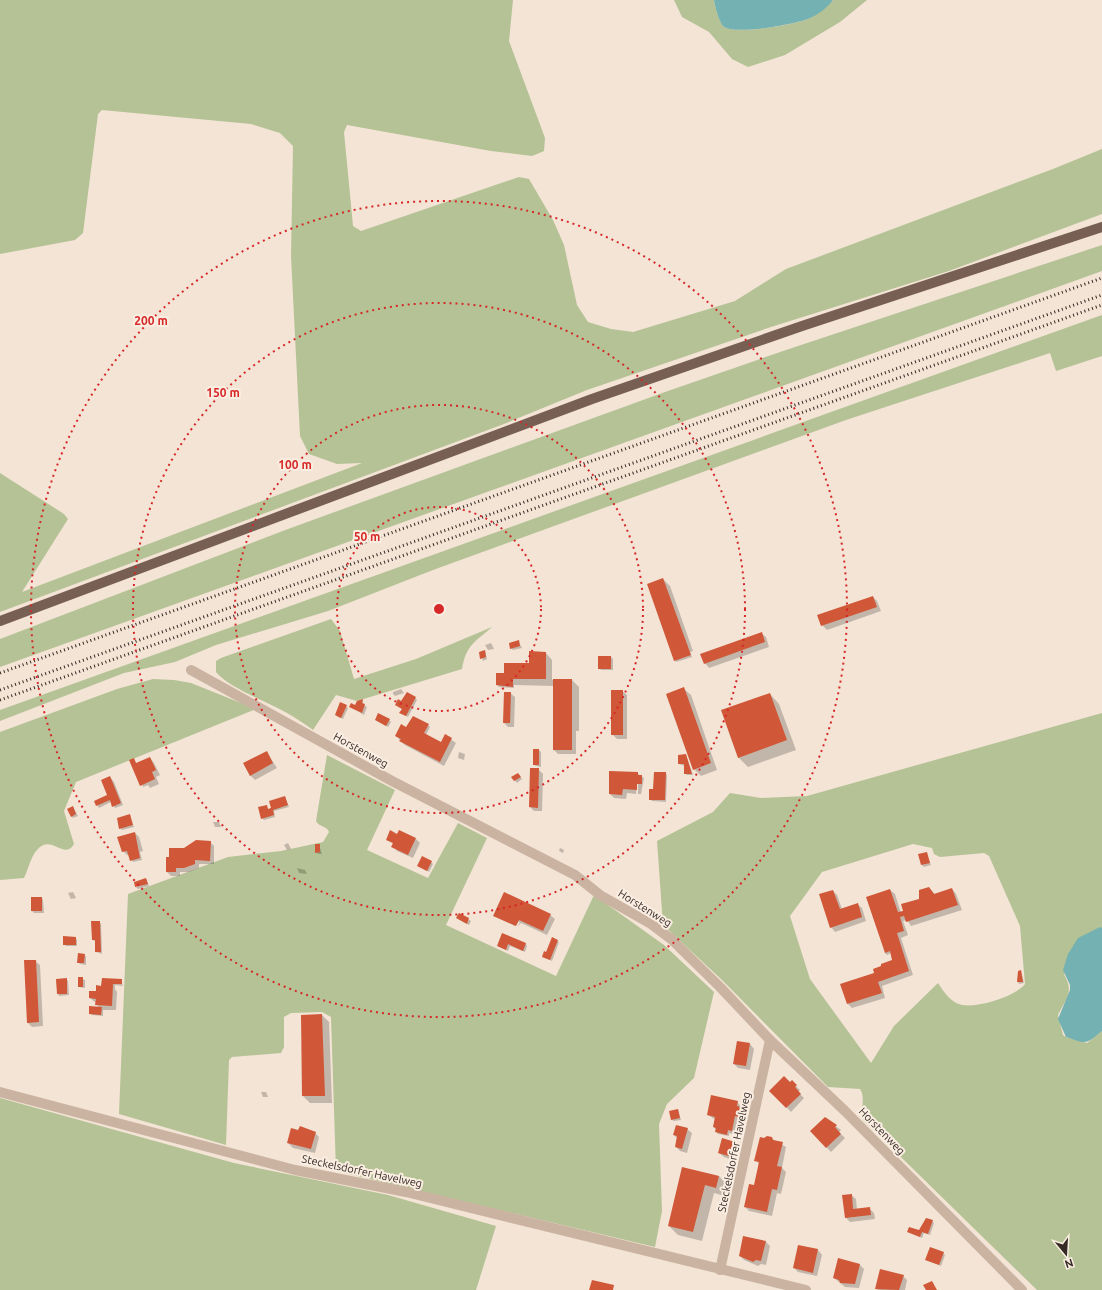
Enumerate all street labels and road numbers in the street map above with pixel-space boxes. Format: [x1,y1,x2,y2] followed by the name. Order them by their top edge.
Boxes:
[332,730,390,770] street label: Horstenweg
[616,887,674,929] street label: Horstenweg
[715,1091,753,1213] street label: Steckelsdorfer Havelweg
[857,1105,907,1157] street label: Horstenweg
[301,1152,423,1190] street label: Steckelsdorfer Havelweg

